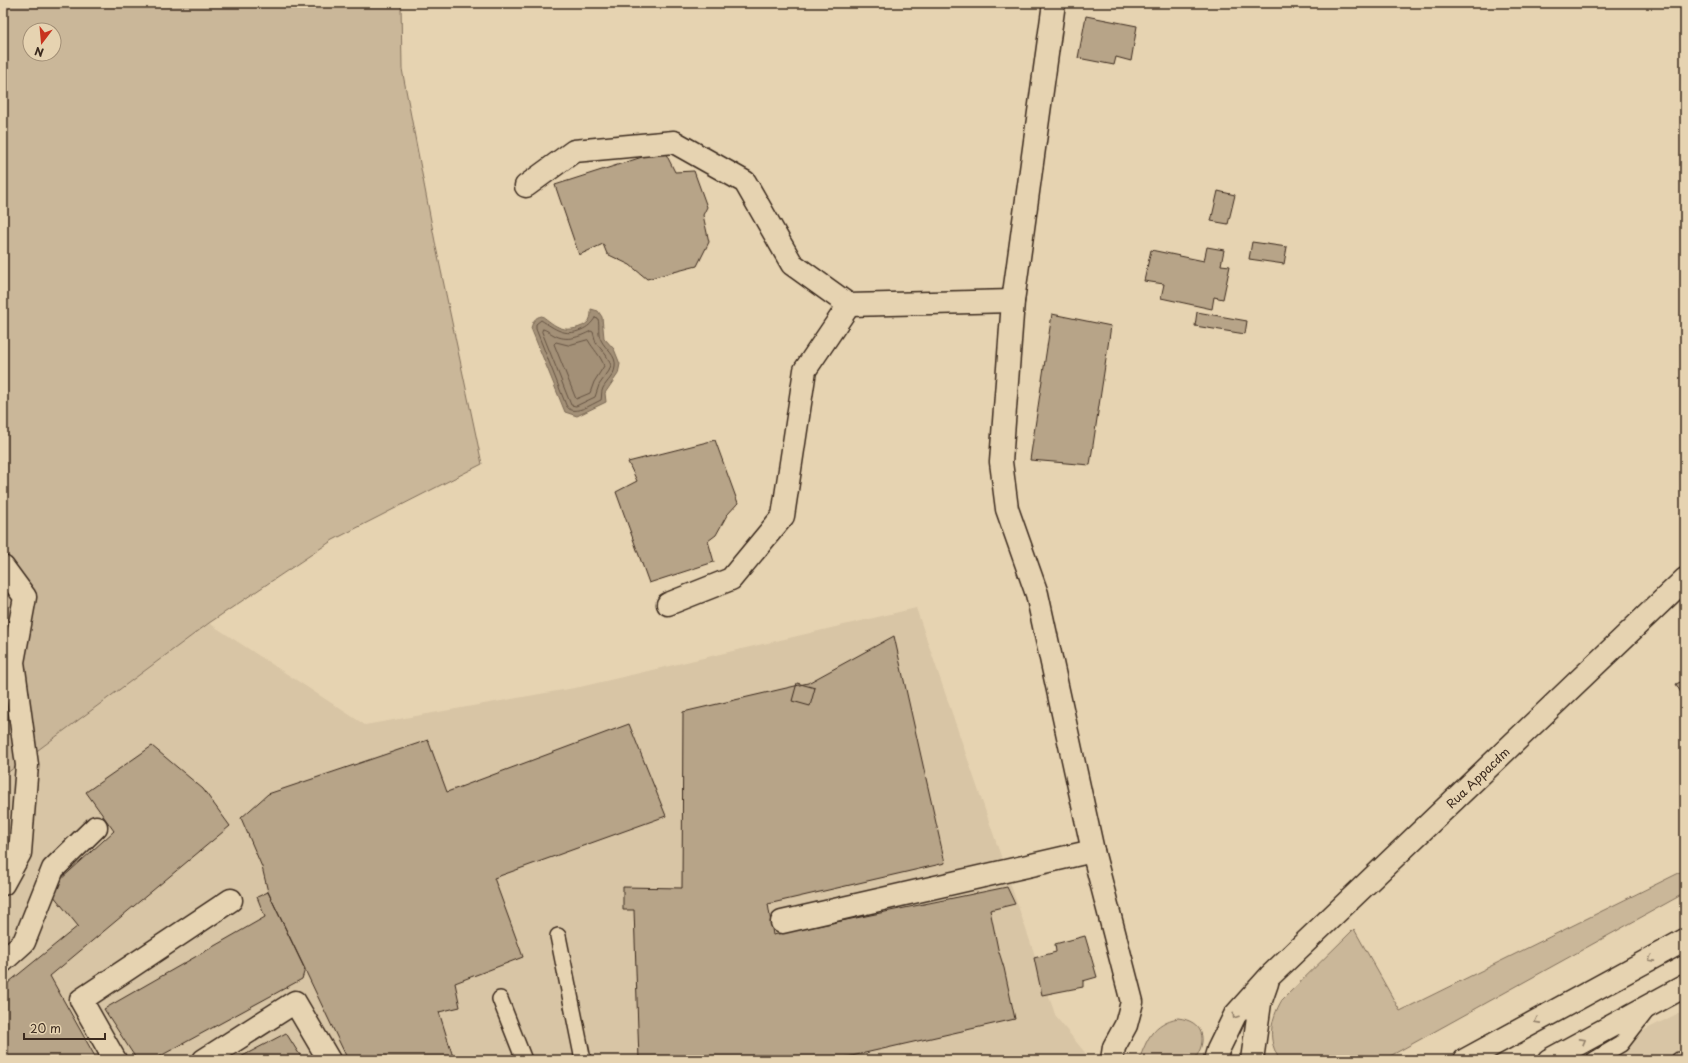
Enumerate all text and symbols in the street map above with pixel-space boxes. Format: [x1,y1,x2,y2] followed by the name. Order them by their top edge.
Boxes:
[22,22,62,62] north arrow
[32,43,46,61] text: N
[1442,743,1513,812] street label: Rua Appacdm
[1648,954,1655,961] one-way arrow
[1233,1011,1240,1018] one-way arrow
[24,1015,105,1041] scale bar
[1534,1016,1541,1024] one-way arrow
[30,1019,61,1037] text: 20 m
[1579,1039,1586,1046] one-way arrow

